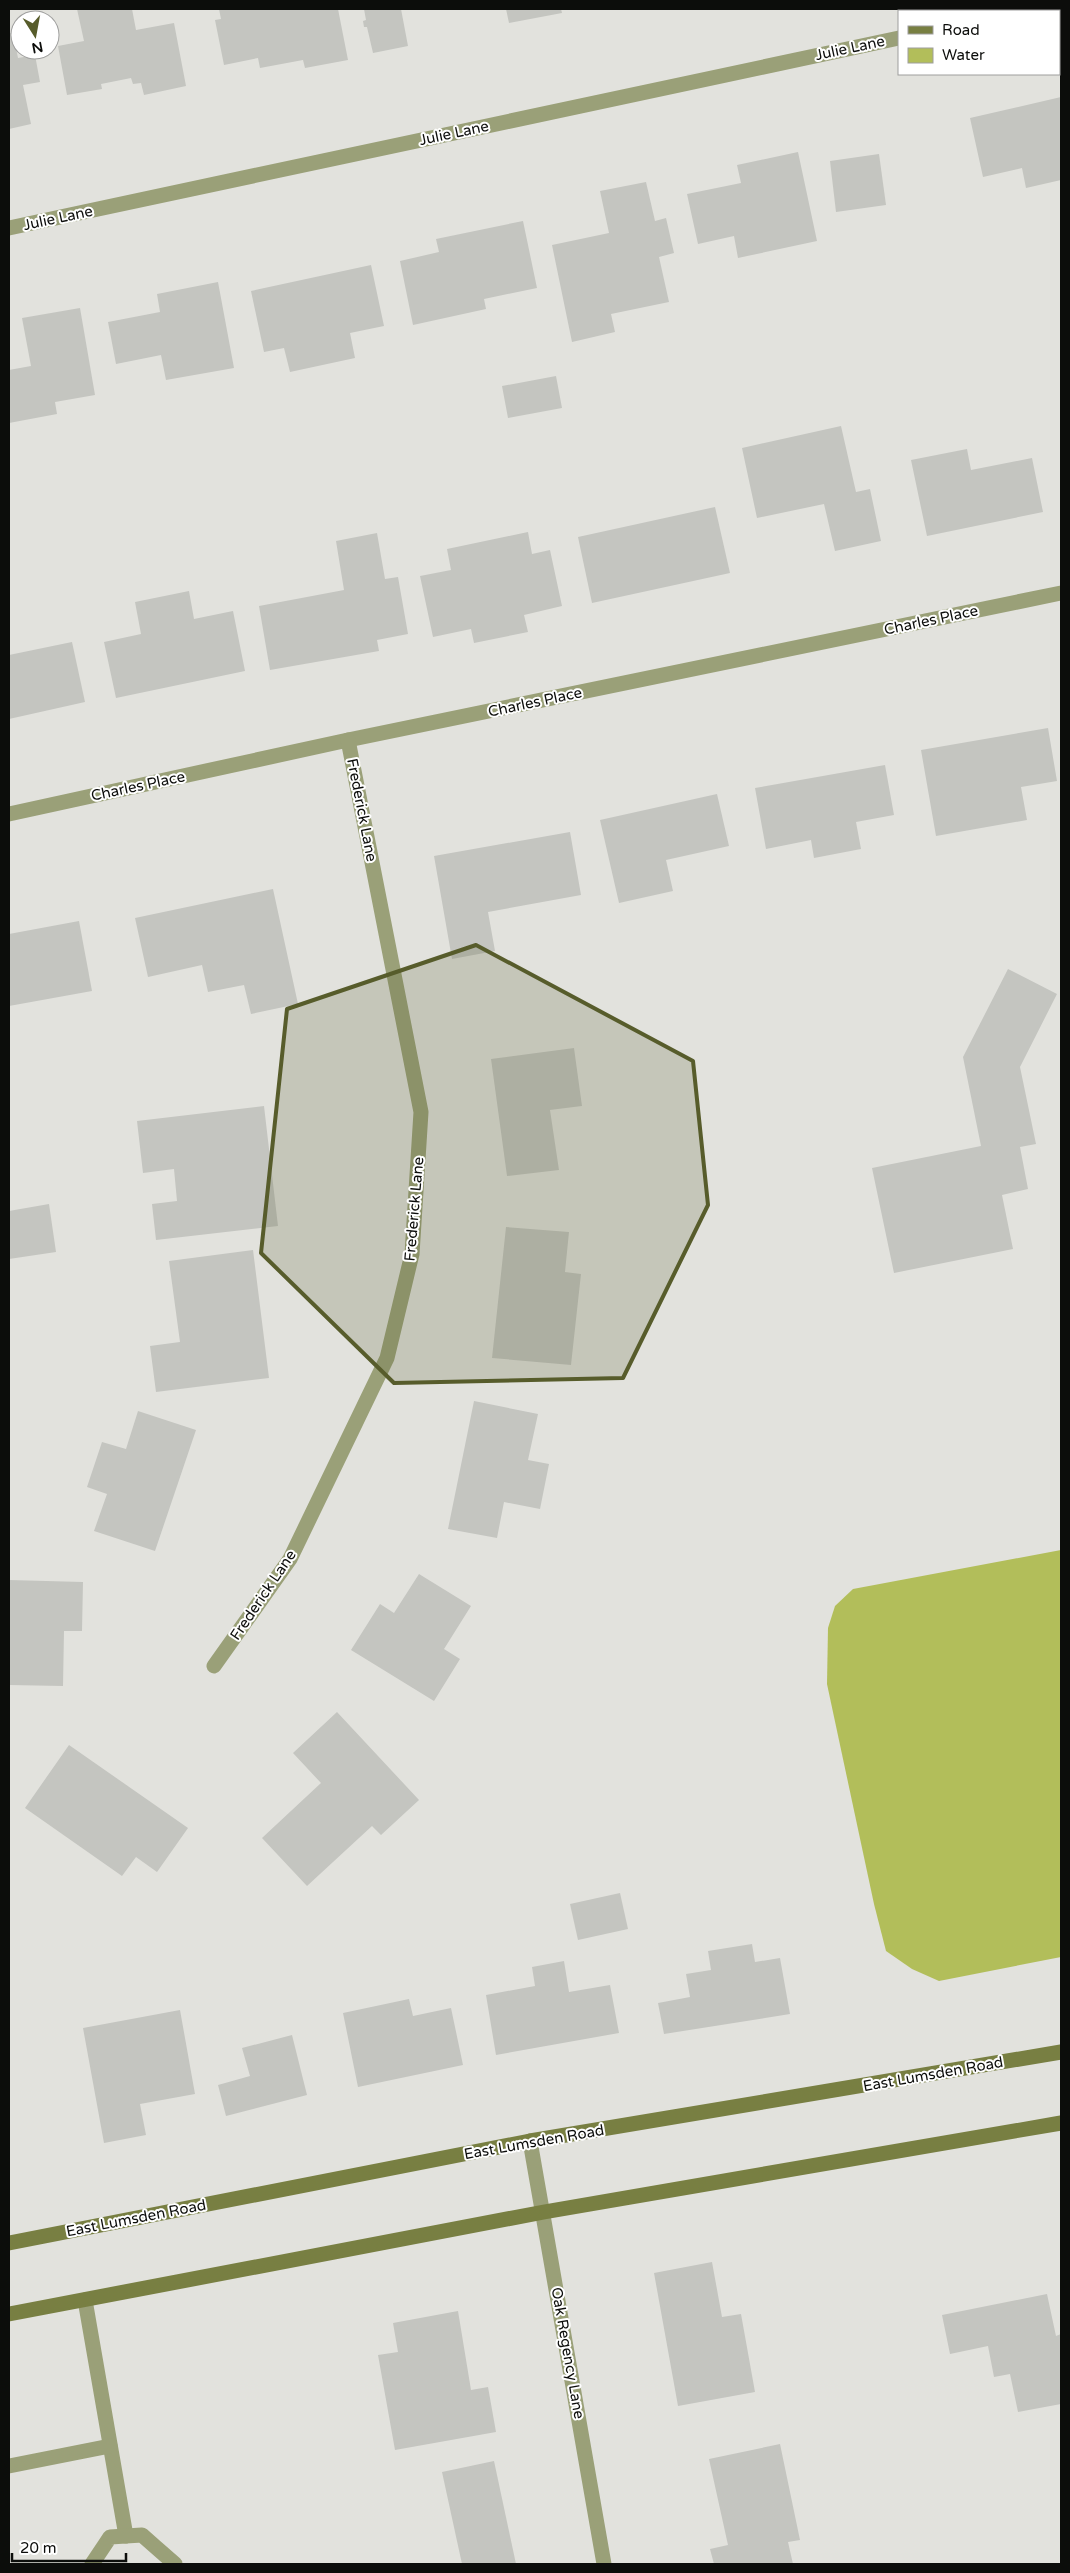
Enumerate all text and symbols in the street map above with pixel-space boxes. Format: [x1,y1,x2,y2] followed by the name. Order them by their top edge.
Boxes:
[10,10,60,60] north arrow
[898,10,1060,75] legend
[942,21,980,39] text: Road
[814,32,886,64] street label: Julie Lane
[30,38,45,57] text: N
[942,46,985,64] text: Water
[418,117,490,149] street label: Julie Lane
[22,202,94,234] street label: Julie Lane
[882,601,980,639] street label: Charles Place
[486,683,584,721] street label: Charles Place
[343,757,381,863] street label: Frederick Lane
[89,767,187,805] street label: Charles Place
[400,1156,428,1262] street label: Frederick Lane
[226,1546,300,1644] street label: Frederick Lane
[861,2053,1005,2095] street label: East Lumsden Road
[462,2121,606,2163] street label: East Lumsden Road
[65,2196,207,2240] street label: East Lumsden Road
[548,2286,588,2420] street label: Oak Regency Lane
[12,2530,126,2562] scale bar
[20,2539,57,2557] text: 20 m

